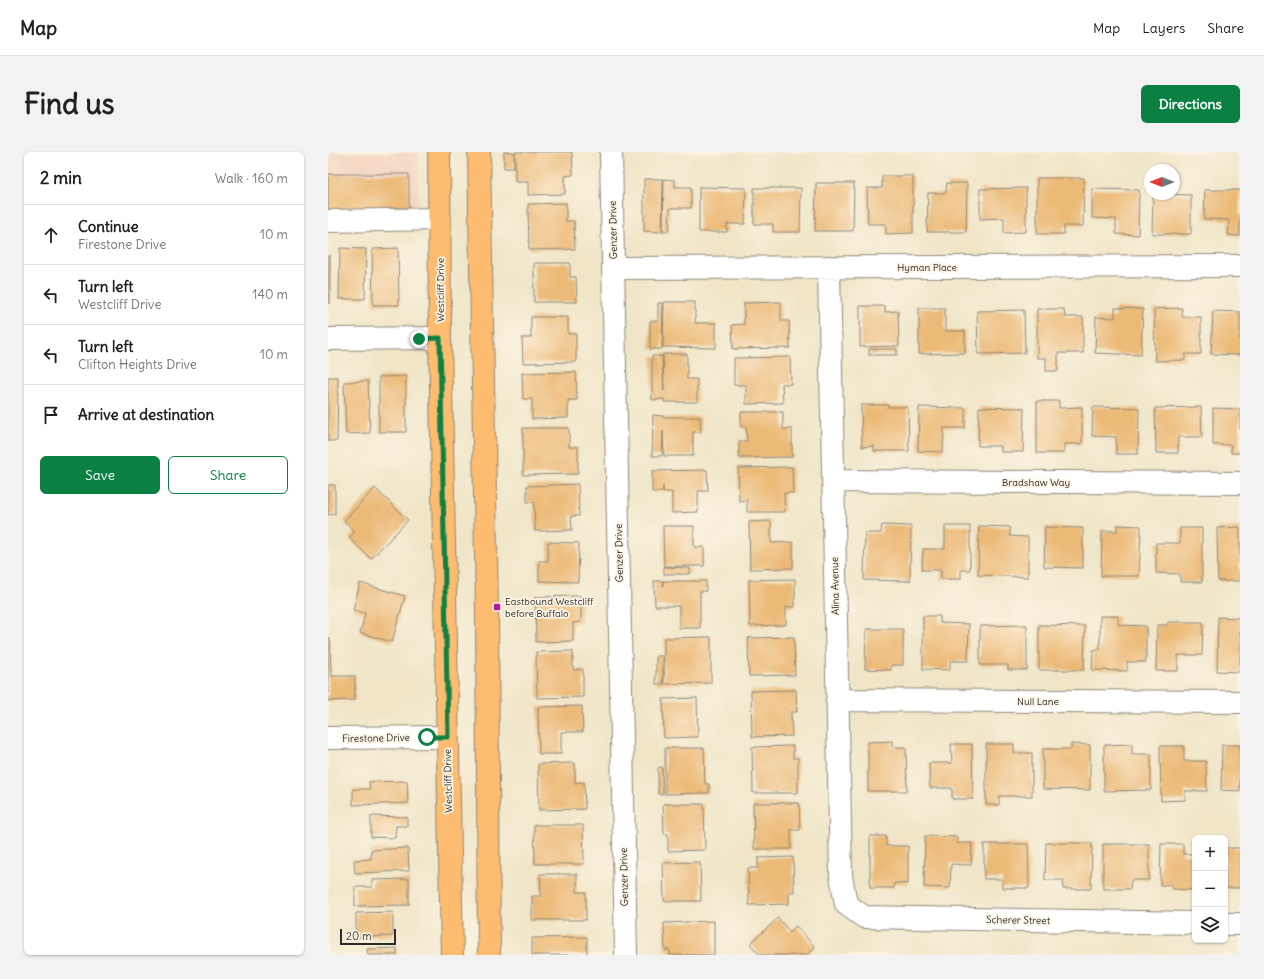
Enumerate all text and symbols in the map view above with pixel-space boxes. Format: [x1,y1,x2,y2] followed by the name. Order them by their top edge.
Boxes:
[20,16,57,40] text: Map
[1093,19,1120,37] text: Map
[1142,19,1185,37] text: Layers
[1207,19,1244,37] text: Share
[1141,85,1240,123] button: Directions
[24,86,115,122] text: Find us
[1144,164,1180,200] north arrow
[40,167,82,189] text: 2 min
[215,170,288,187] text: Walk · 160 m
[606,201,620,259] street label: Genzer Drive
[78,217,139,236] text: Continue
[40,224,62,246] icon: ahead
[260,226,288,243] text: 10 m
[78,236,166,253] text: Firestone Drive
[434,258,447,322] street label: Westcliff Drive
[897,261,957,274] street label: Hyman Place
[78,277,133,296] text: Turn left
[40,284,62,306] icon: left
[252,286,288,303] text: 140 m
[78,296,161,313] text: Westcliff Drive
[410,330,428,348] route end
[78,337,133,356] text: Turn left
[40,344,62,366] icon: left
[260,346,288,363] text: 10 m
[78,356,197,373] text: Clifton Heights Drive
[40,404,62,426] icon: arrive
[78,405,214,424] text: Arrive at destination
[40,456,160,494] button: Save
[168,456,288,494] button: Share
[1002,476,1070,489] street label: Bradshaw Way
[612,524,626,582] street label: Genzer Drive
[828,557,842,615] street label: Alina Avenue
[505,595,594,620] place label: Eastbound Westcliff before Buffalo
[492,602,502,612] marker: Eastbound Westcliff before Buffalo
[1017,695,1059,708] street label: Null Lane
[418,728,436,746] route start
[342,731,410,745] street label: Firestone Drive
[441,749,455,813] street label: Westcliff Drive
[1192,835,1228,943] map controls
[1192,835,1228,871] button: +
[617,848,631,906] street label: Genzer Drive
[1192,871,1228,907] button: −
[1192,907,1228,943] button: layers
[986,913,1051,927] street label: Scherer Street
[340,927,396,946] scale bar
[346,929,372,943] text: 20 m

